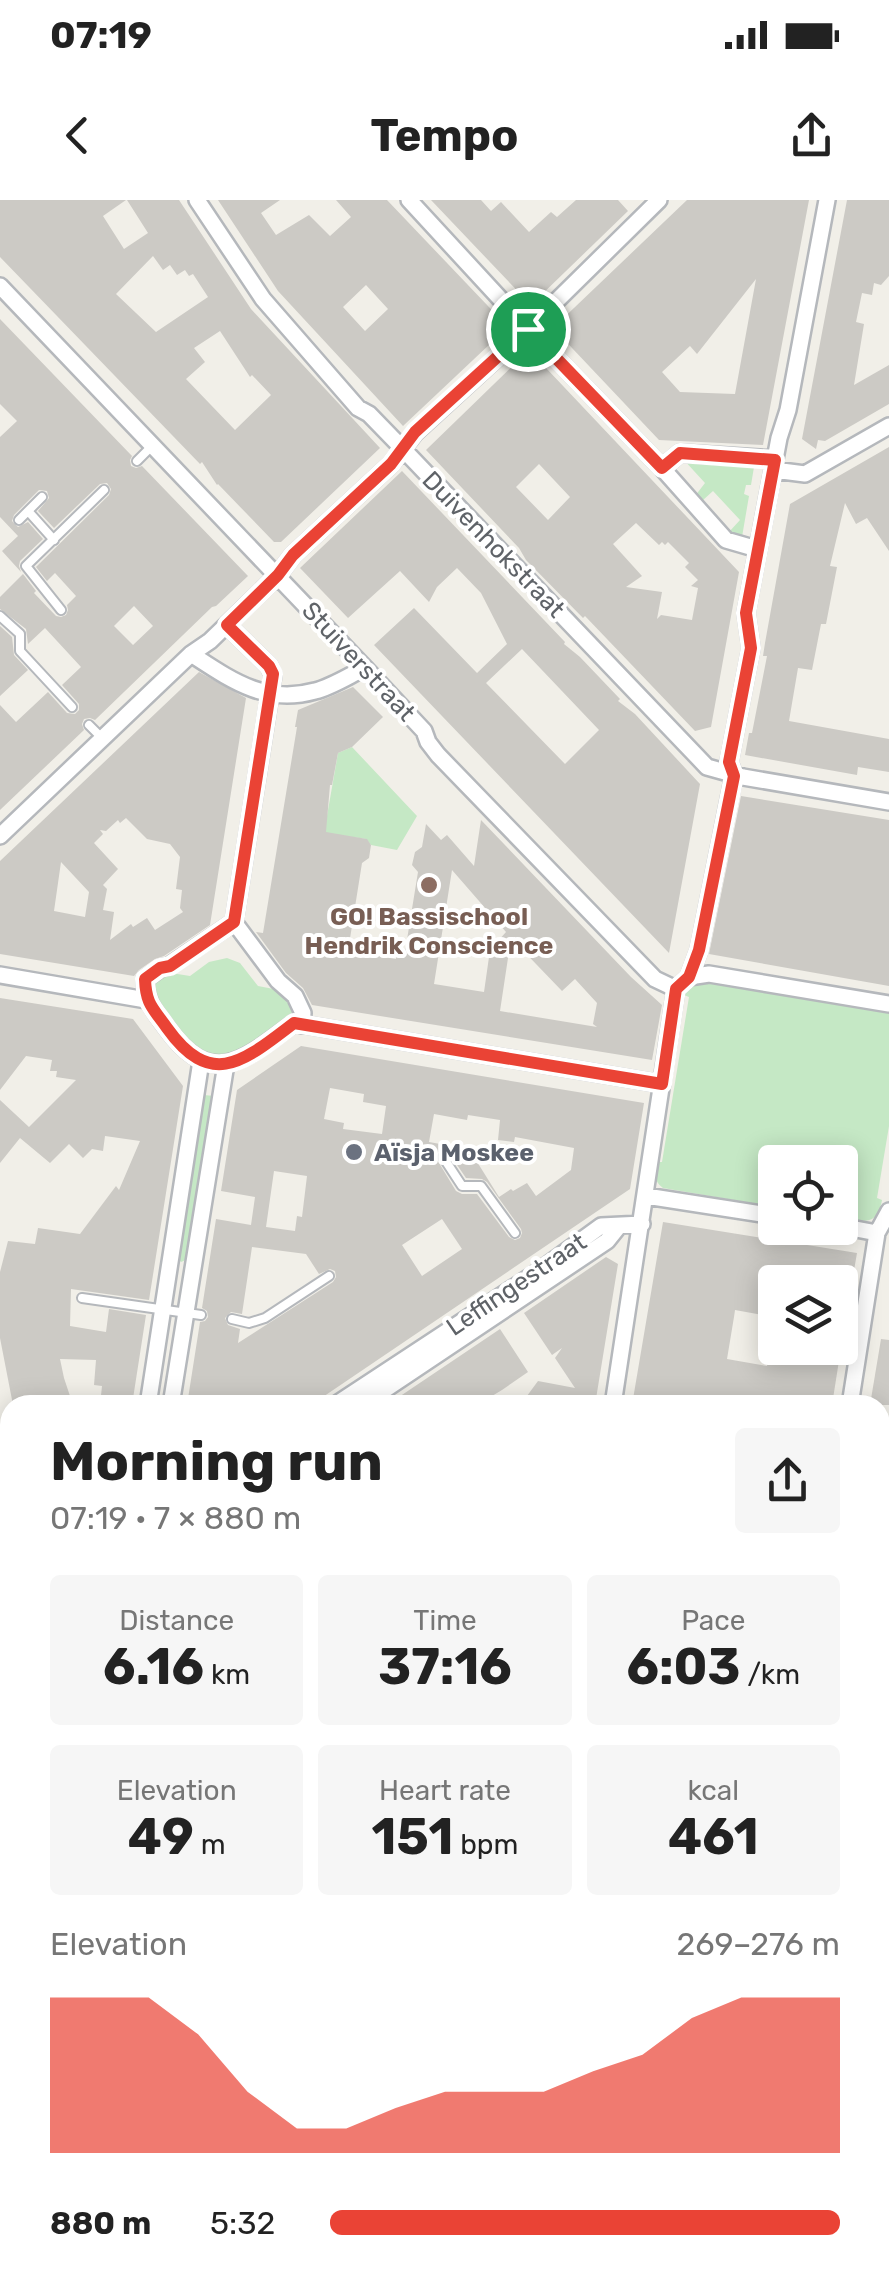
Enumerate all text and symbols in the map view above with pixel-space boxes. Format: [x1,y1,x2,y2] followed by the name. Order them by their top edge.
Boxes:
[50,12,152,58] text: 07:19
[50,108,105,163] icon: back
[784,108,839,163] icon: share
[370,109,519,162] text: Tempo
[486,287,571,372] pin
[501,302,556,357] icon: arrive
[416,465,571,624] street label: Duivenhokstraat
[296,596,421,727] street label: Stuiverstraat
[418,874,440,896] marker: GO! Bassischool Hendrik Conscience
[305,902,553,960] place label: GO! Bassischool Hendrik Conscience
[374,1138,534,1167] place label: Aïsja Moskee
[343,1141,365,1163] marker: Aïsja Moskee
[758,1145,858,1365] map controls
[758,1145,858,1245] button: locate
[441,1227,592,1342] street label: Leffingestraat
[758,1265,858,1365] button: layers
[735,1428,840,1533] button: share
[50,1429,383,1494] text: Morning run
[50,1499,301,1537] text: 07:19 · 7 × 880 m
[119,1604,234,1637] text: Distance
[413,1604,477,1637] text: Time
[681,1604,745,1637] text: Pace
[103,1637,204,1697] text: 6.16
[378,1637,512,1697] text: 37:16
[626,1637,741,1697] text: 6:03
[204,1658,250,1691] text: km
[741,1658,800,1691] text: /km
[117,1774,237,1807] text: Elevation
[379,1774,511,1807] text: Heart rate
[688,1774,739,1807] text: kcal
[128,1807,194,1867] text: 49
[372,1807,453,1867] text: 151
[668,1807,759,1867] text: 461
[194,1828,226,1861] text: m
[453,1828,518,1861] text: bpm
[50,1925,187,1963] text: Elevation
[677,1925,840,1963] text: 269–276 m
[50,2204,151,2242] text: 880 m
[210,2204,275,2242] text: 5:32

